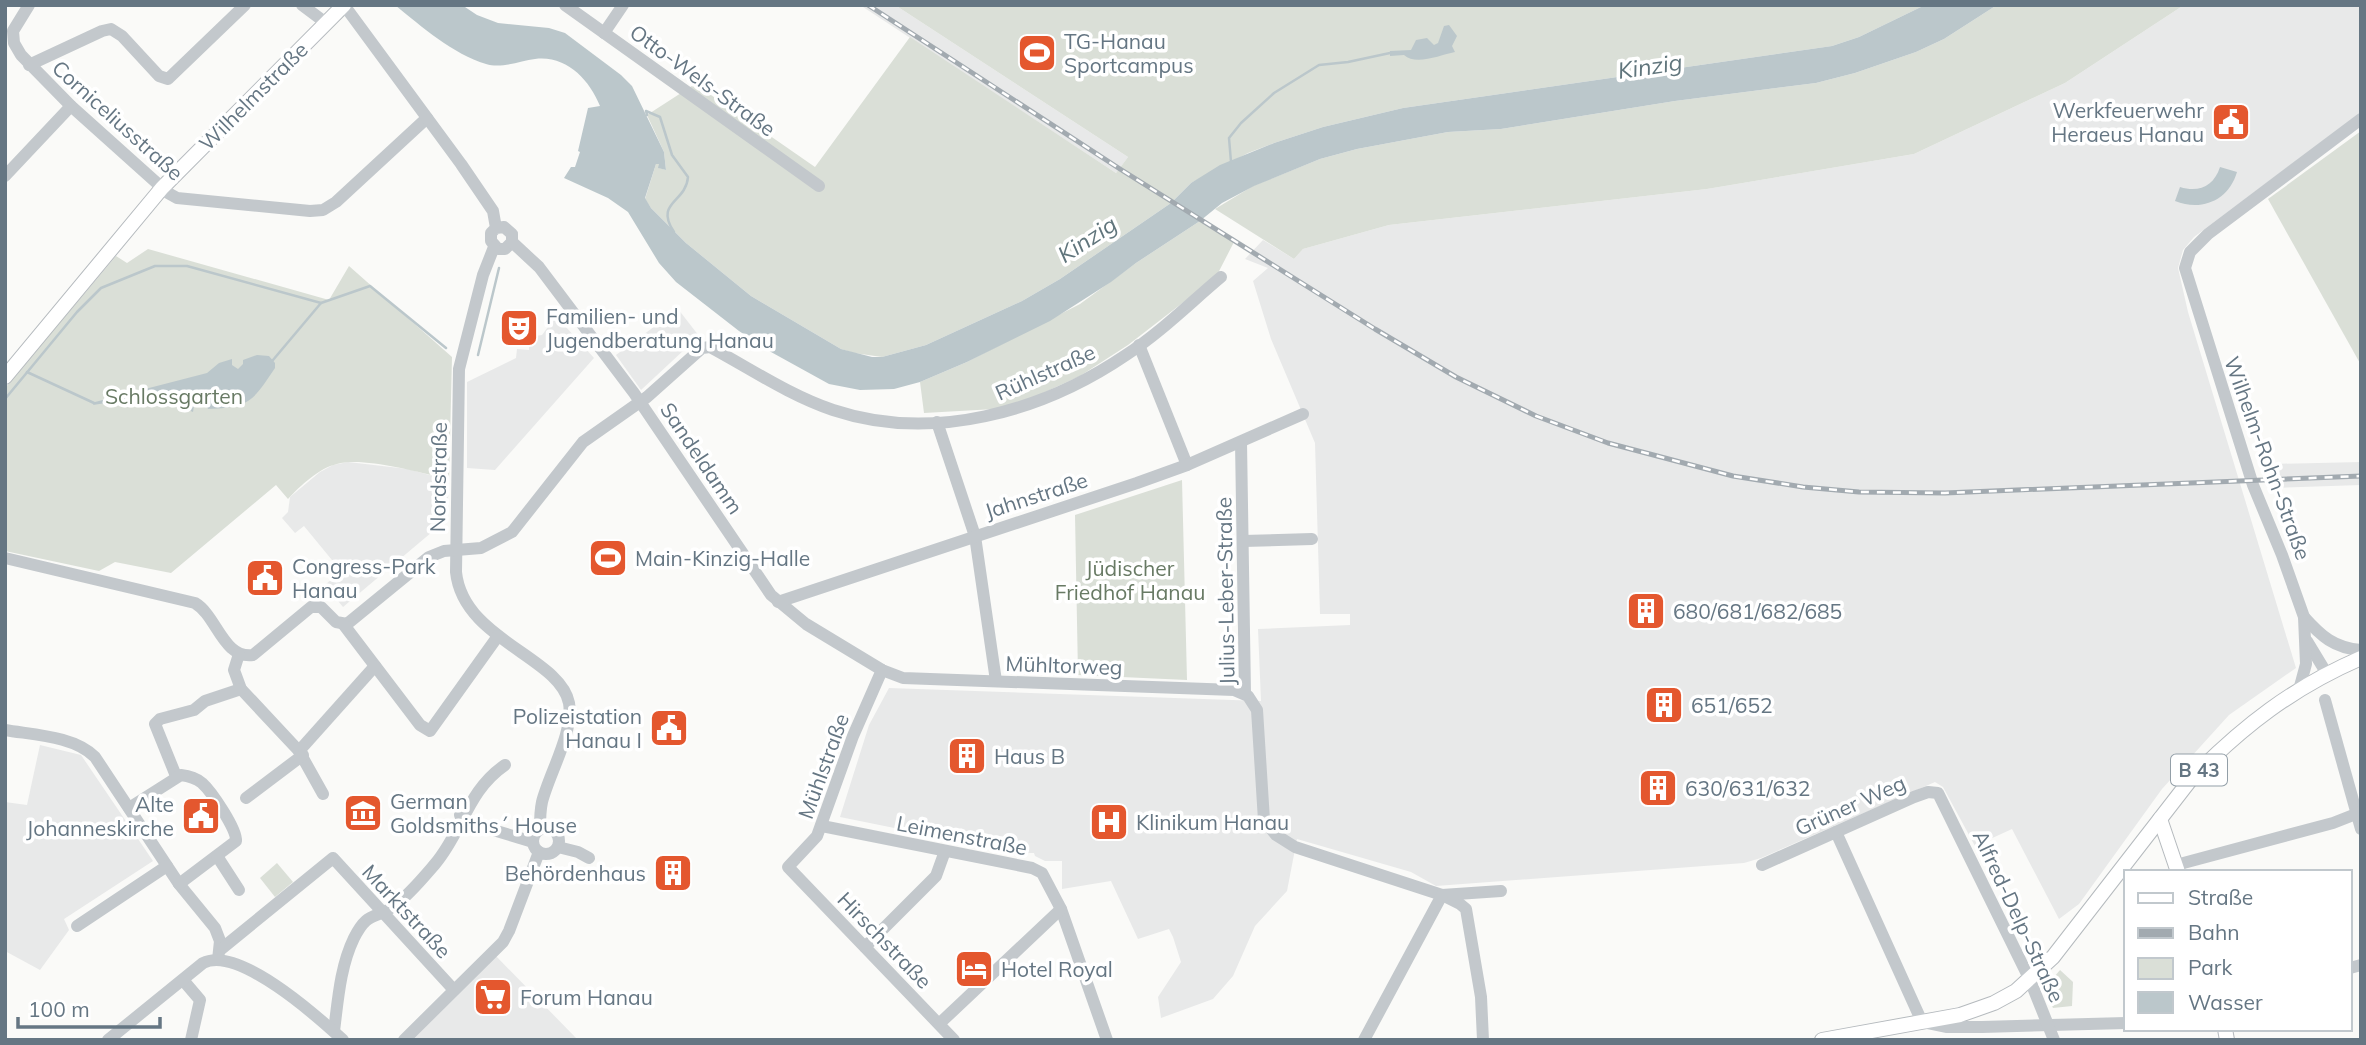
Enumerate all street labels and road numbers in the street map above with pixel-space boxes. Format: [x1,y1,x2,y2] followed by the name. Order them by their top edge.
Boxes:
[625,18,781,142] street label: Otto-Wels-Straße
[193,36,313,156] street label: Wilhelmstraße
[47,54,189,186] street label: Corniceliusstraße
[991,338,1099,406] street label: Rühlstraße
[2219,353,2317,563] street label: Wilhelm-Rohn-Straße
[655,397,749,519] street label: Sandeldamm
[424,422,452,532] street label: Nordstraße
[981,466,1091,524] street label: Jahnstraße
[1210,497,1240,685] street label: Julius-Leber-Straße
[1005,650,1123,680] street label: Mühltorweg
[792,710,854,822] street label: Mühlstraße
[2171,754,2227,786] road number: B 43
[1791,769,1909,841] street label: Grüner Weg
[895,810,1029,860] street label: Leimenstraße
[1968,826,2070,1006] street label: Alfred-Delp-Straße
[357,859,457,963] street label: Marktstraße
[832,886,938,994] street label: Hirschstraße

